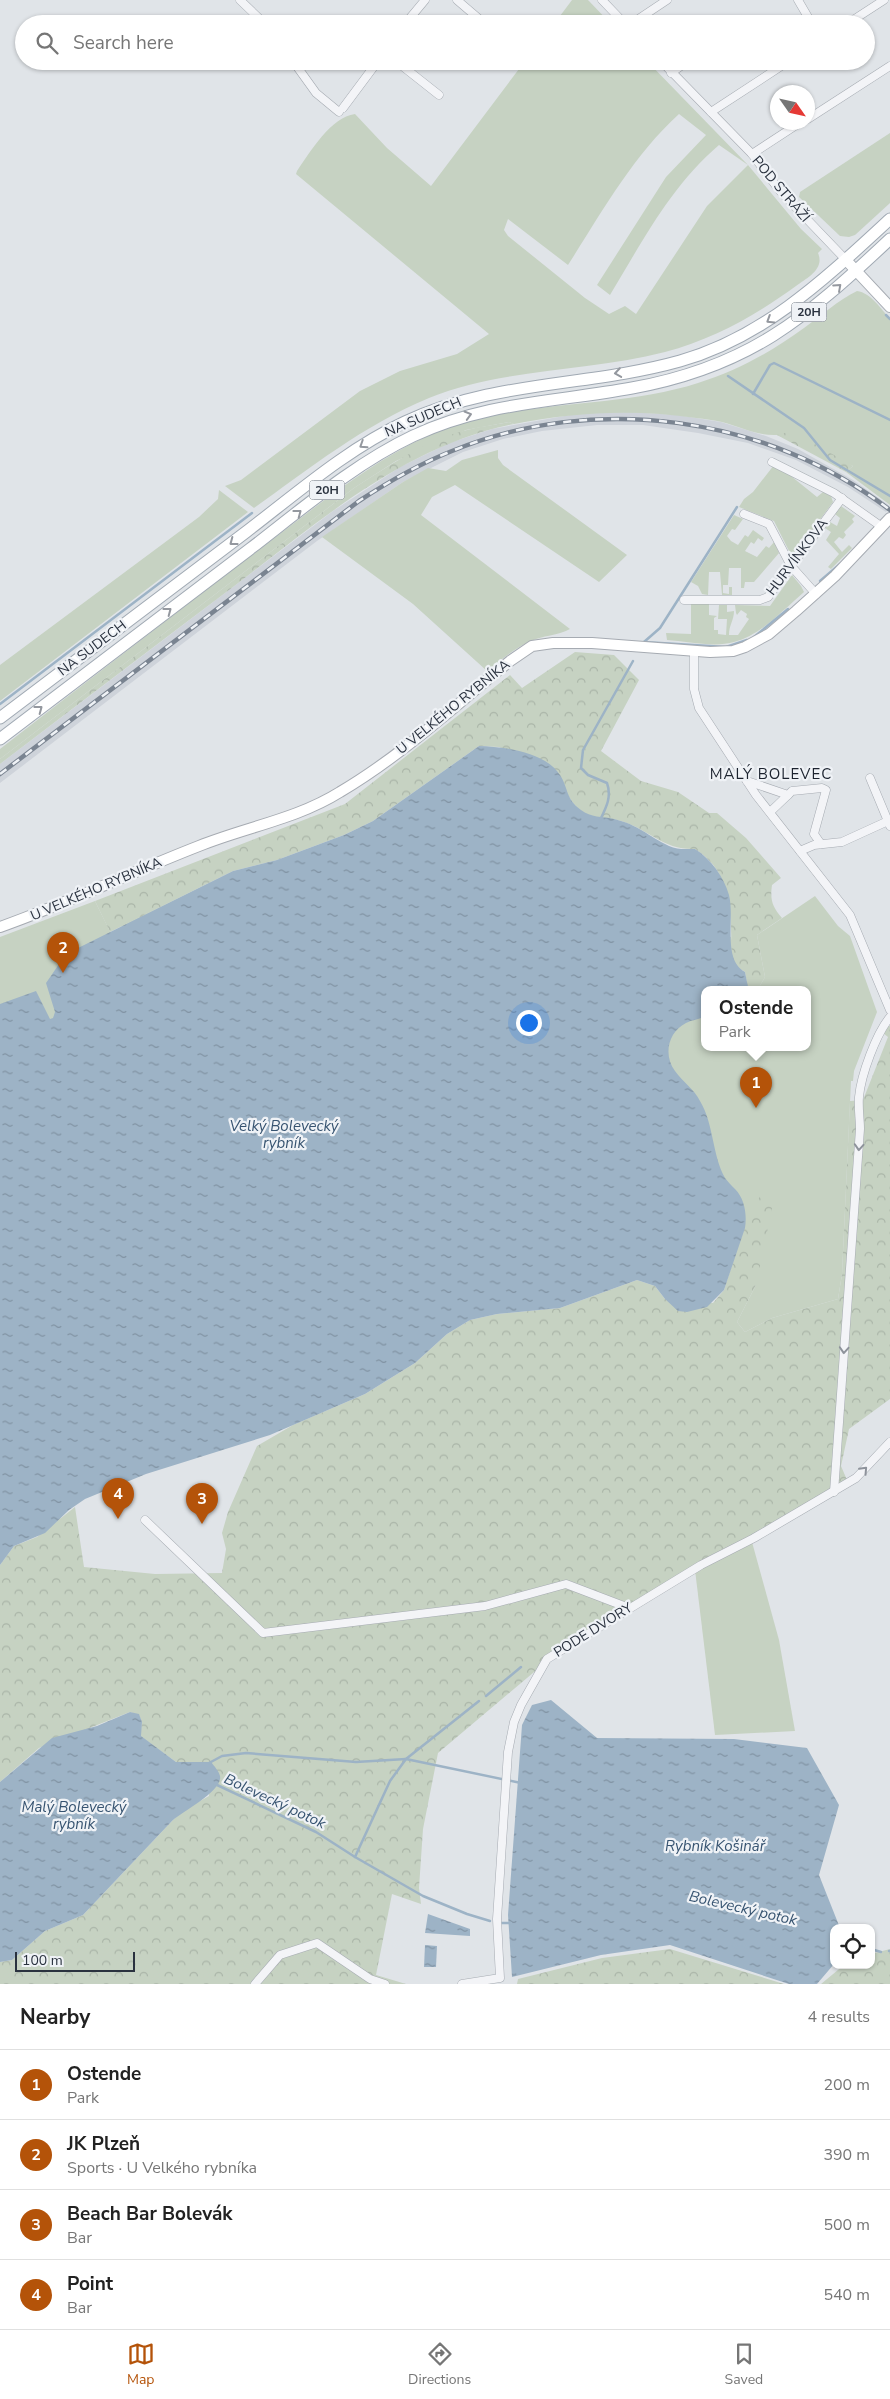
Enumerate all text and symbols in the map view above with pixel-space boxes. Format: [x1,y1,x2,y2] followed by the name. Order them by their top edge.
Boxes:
[15,15,875,70] search box
[33,29,61,57] icon: search
[73,30,174,56] text: Search here
[770,85,815,130] north arrow
[748,152,815,227] street label: POD STRÁŽÍ
[833,284,842,293] one-way arrow
[792,302,826,322] road number: 20H
[766,313,775,323] one-way arrow
[614,368,622,378] one-way arrow
[382,392,464,442] street label: NA SUDECH
[463,410,471,420] one-way arrow
[360,439,369,449] one-way arrow
[310,480,344,500] road number: 20H
[292,510,301,518] one-way arrow
[762,515,832,599] street label: HURVÍNKOVA
[229,536,239,545] one-way arrow
[162,608,172,617] one-way arrow
[54,616,130,680] street label: NA SUDECH
[392,655,514,759] street label: U VELKÉHO RYBNÍKA
[33,706,43,715] one-way arrow
[710,764,832,784] district label: MALÝ BOLEVEC
[27,853,165,925] street label: U VELKÉHO RYBNÍKA
[47,932,79,973] pin: 2
[701,986,811,1051] popup
[719,995,793,1021] text: Ostende
[516,1010,542,1036] your location
[719,1021,751,1043] text: Park
[740,1067,772,1108] pin: 1
[230,1116,340,1153] water label: Velký Bolevecký rybník
[853,1143,864,1151] one-way arrow
[839,1346,850,1354] one-way arrow
[858,1466,867,1475] one-way arrow
[102,1478,134,1519] pin: 4
[186,1483,218,1524] pin: 3
[550,1598,637,1662] street label: PODE DVORY
[221,1769,330,1834] water label: Bolevecký potok
[22,1797,128,1834] water label: Malý Bolevecký rybník
[665,1836,767,1856] water label: Rybník Košinář
[687,1886,799,1930] water label: Bolevecký potok
[830,1924,875,1969] map controls
[830,1924,875,1969] button: locate
[15,1949,135,1972] scale bar
[22,1951,63,1970] text: 100 m
[20,2003,90,2031] text: Nearby
[808,2006,870,2028] text: 4 results
[67,2061,141,2087] text: Ostende
[31,2074,41,2096] text: 1
[823,2074,870,2096] text: 200 m
[67,2087,99,2109] text: Park
[67,2131,140,2157] text: JK Plzeň
[31,2144,41,2166] text: 2
[823,2144,870,2166] text: 390 m
[67,2157,257,2179] text: Sports · U Velkého rybníka
[67,2201,233,2227] text: Beach Bar Bolevák
[31,2214,41,2236] text: 3
[823,2214,870,2236] text: 500 m
[67,2227,92,2249] text: Bar
[67,2271,113,2297] text: Point
[31,2284,41,2306] text: 4
[823,2284,870,2306] text: 540 m
[67,2297,92,2319] text: Bar
[127,2340,155,2389] tab: Map
[408,2340,471,2389] tab: Directions
[725,2340,763,2389] tab: Saved

